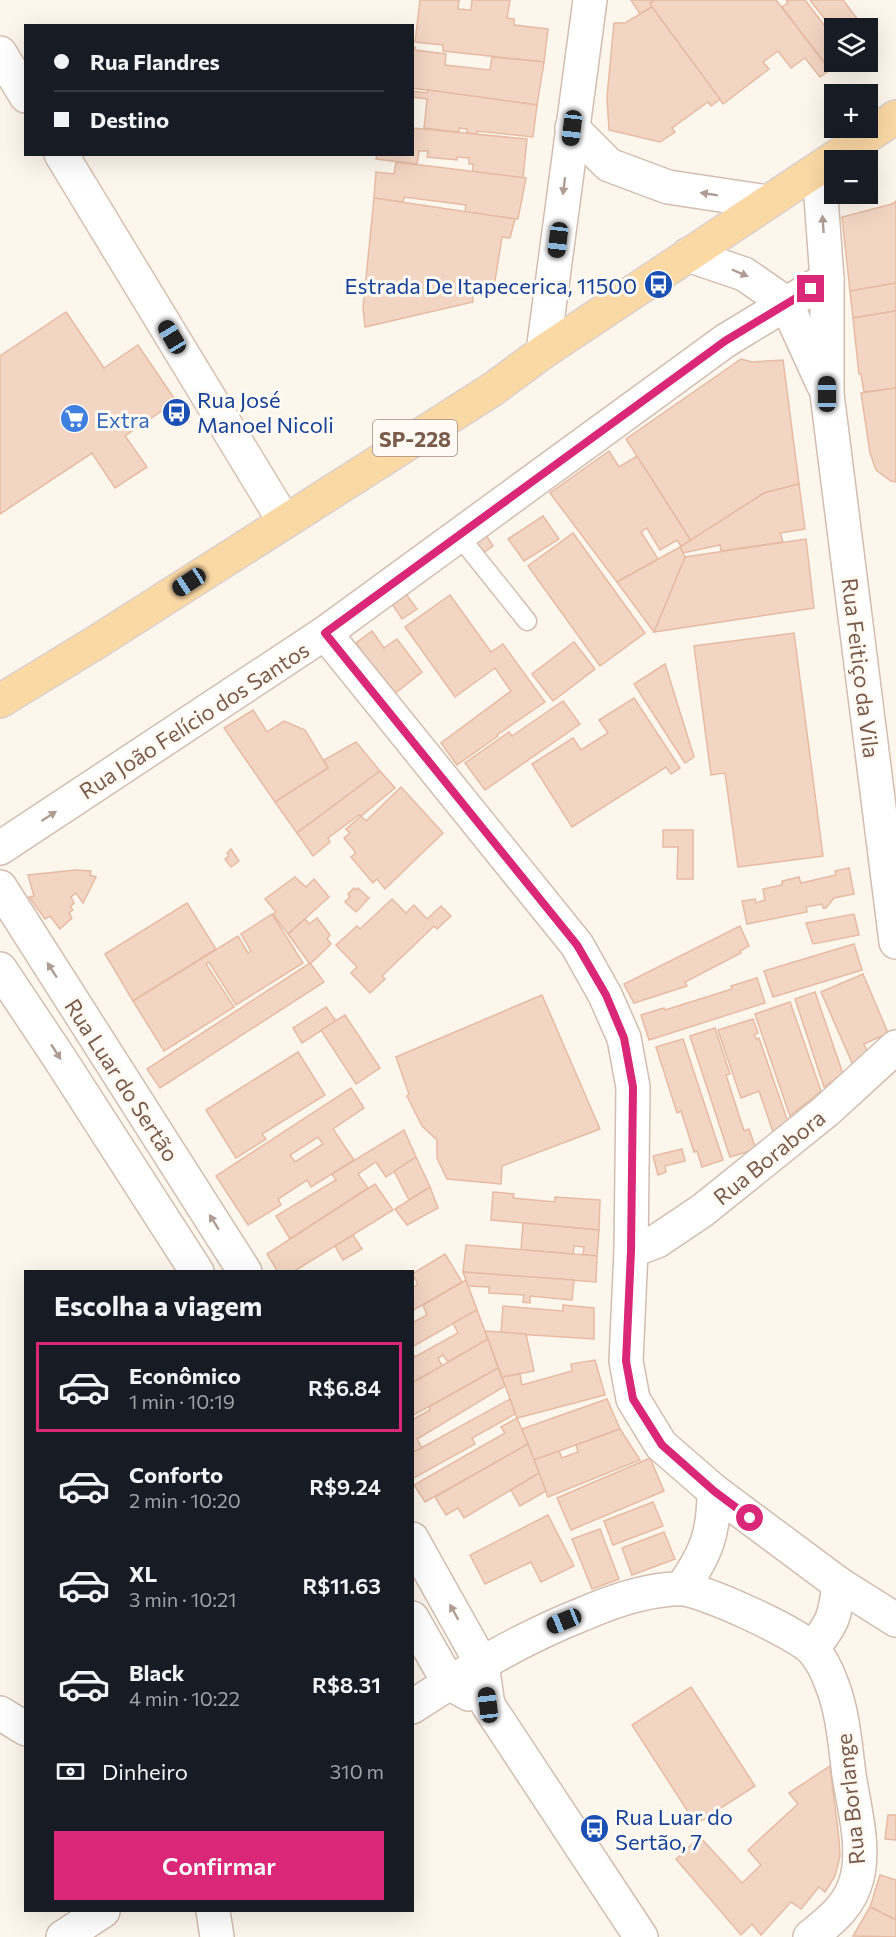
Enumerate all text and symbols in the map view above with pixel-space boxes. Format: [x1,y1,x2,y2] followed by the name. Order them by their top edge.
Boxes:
[824,18,878,204] map controls
[824,18,878,72] button: layers
[90,48,220,75] text: Rua Flandres
[824,84,878,138] button: +
[90,106,169,133] text: Destino
[561,109,583,147] car
[824,150,878,204] button: −
[560,176,569,195] one-way arrow
[700,189,719,198] one-way arrow
[818,215,827,234] one-way arrow
[547,221,569,259] car
[642,269,674,301] bus stop icon: Estrada De Itapecerica, 11500
[731,269,749,278] one-way arrow
[344,272,637,299] place label: Estrada De Itapecerica, 11500
[797,275,824,302] route end
[155,317,189,357] car
[818,376,836,412] car
[197,386,334,438] place label: Rua José Manoel Nicoli
[160,396,192,428] bus stop icon: Rua José Manoel Nicoli
[59,403,91,435] supermarket icon: Extra
[96,406,150,433] place label: Extra
[373,420,457,456] road number: SP-228
[169,565,209,599] car
[837,576,885,760] street label: Rua Feitiço da Vila
[74,636,314,804] street label: Rua João Felício dos Santos
[41,811,57,822] one-way arrow
[47,962,58,978] one-way arrow
[59,993,185,1167] street label: Rua Luar do Sertão
[50,1044,62,1060] one-way arrow
[708,1104,830,1210] street label: Rua Borabora
[208,1214,219,1231] one-way arrow
[54,1289,262,1322] text: Escolha a viagem
[57,1360,111,1414] icon: car
[129,1362,241,1389] text: Econômico
[308,1374,381,1401] text: R$6.84
[129,1389,235,1413] text: 1 min · 10:19
[57,1459,111,1513] icon: car
[129,1461,223,1488] text: Conforto
[309,1473,381,1500] text: R$9.24
[129,1488,241,1512] text: 2 min · 10:20
[736,1504,763,1531] route start
[57,1558,111,1612] icon: car
[129,1560,157,1587] text: XL
[302,1572,381,1599] text: R$11.63
[129,1587,237,1611] text: 3 min · 10:21
[449,1604,459,1621] one-way arrow
[544,1606,584,1636] car
[57,1657,111,1711] icon: car
[129,1659,184,1686] text: Black
[312,1671,381,1698] text: R$8.31
[129,1686,240,1710] text: 4 min · 10:22
[477,1686,499,1724] car
[830,1732,870,1866] street label: Rua Borlange
[54,1755,87,1788] icon: cash
[102,1758,188,1785] text: Dinheiro
[330,1759,384,1783] text: 310 m
[615,1803,733,1855] place label: Rua Luar do Sertão, 7
[578,1813,610,1845] bus stop icon: Rua Luar do Sertão, 7
[54,1831,384,1900] button: Confirmar

